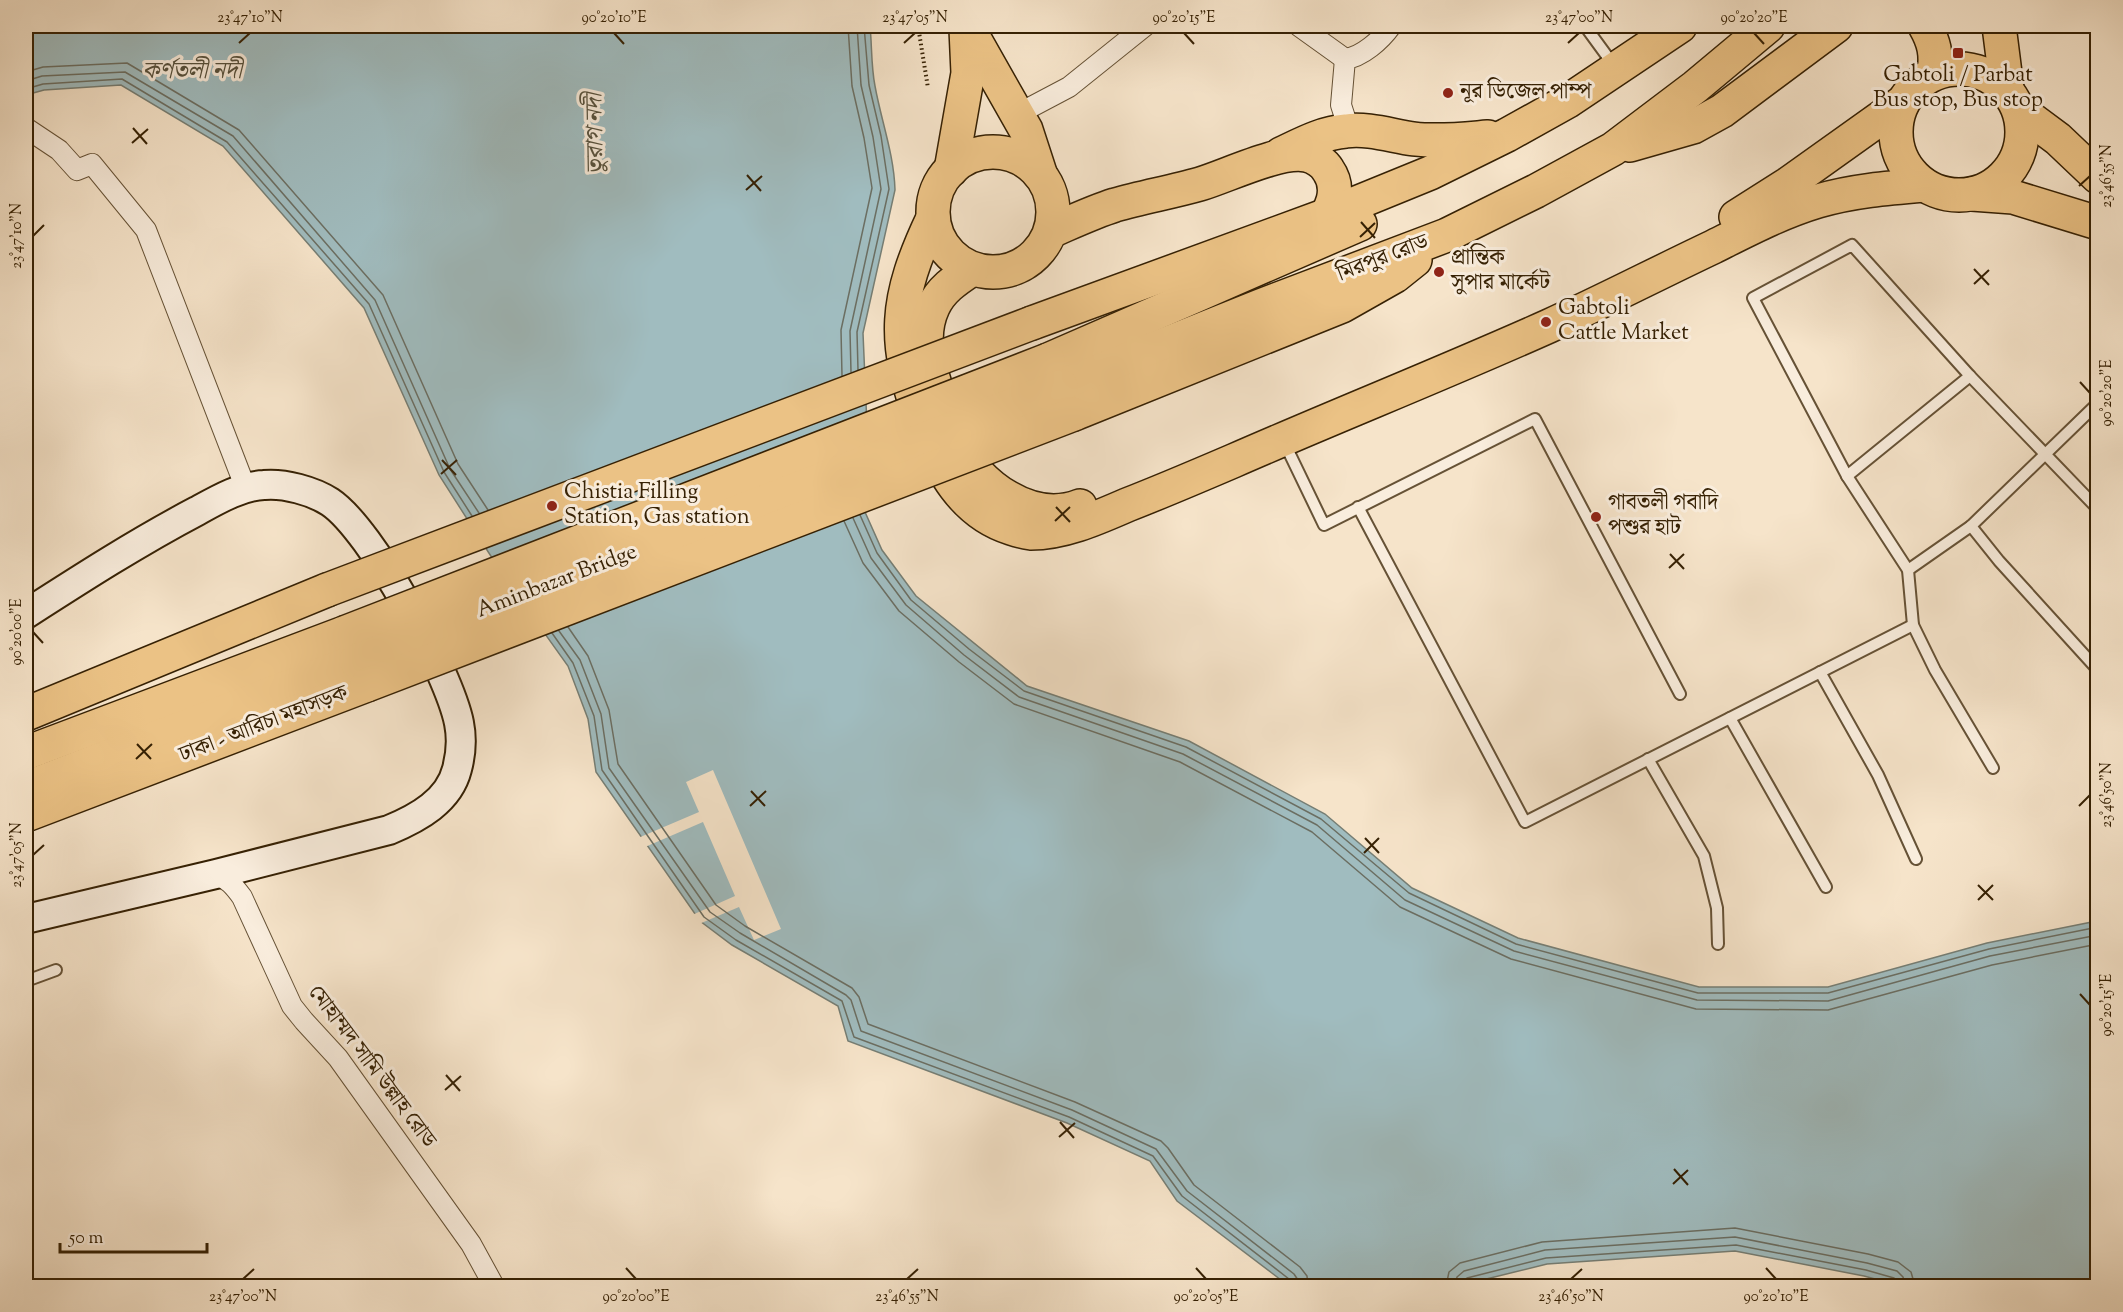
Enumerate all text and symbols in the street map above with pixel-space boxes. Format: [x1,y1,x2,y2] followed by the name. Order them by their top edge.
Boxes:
[217,8,283,29] text: 23°47'10"N
[581,8,647,29] text: 90°20'10"E
[882,8,948,29] text: 23°47'05"N
[1153,8,1215,29] text: 90°20'15"E
[1545,8,1613,29] text: 23°47'00"N
[1720,8,1788,29] text: 90°20'20"E
[1951,46,1965,60] marker: Gabtoli / Parbat Bus stop, Bus stop
[142,55,245,89] water label: কর্ণতলী নদী
[1873,60,2043,117] place label: Gabtoli / Parbat Bus stop, Bus stop
[1459,77,1593,109] place label: নূর ডিজেল পাম্প
[1441,86,1455,100] marker: নূর ডিজেল পাম্প
[578,90,614,175] water label: তুরাগ নদী
[2097,144,2118,208] text: 23°46'55"N
[7,203,28,269] text: 23°47'10"N
[1332,226,1435,291] street label: মিরপুর রোড
[1450,243,1551,300] place label: প্রান্তিক সুপার মার্কেট
[1432,265,1446,279] marker: প্রান্তিক সুপার মার্কেট
[1558,293,1689,350] place label: Gabtoli Cattle Market
[1539,315,1553,329] marker: Gabtoli Cattle Market
[2097,359,2118,427] text: 90°20'20"E
[564,477,750,534] place label: Chistia Filling Station, Gas station
[1608,488,1719,545] place label: গাবতলী গবাদি পশুর হাট
[545,499,559,513] marker: Chistia Filling Station, Gas station
[1589,510,1603,524] marker: গাবতলী গবাদি পশুর হাট
[472,537,642,627] street label: Aminbazar Bridge
[7,598,28,666] text: 90°20'00"E
[174,678,354,772] street label: ঢাকা - আরিচা মহাসড়ক
[2097,762,2118,828] text: 23°46'50"N
[7,822,28,888] text: 23°47'05"N
[2097,974,2118,1036] text: 90°20'15"E
[299,979,444,1156] street label: মোহাম্মদ সামি উল্লাহ রোড
[60,1216,207,1254] scale bar
[68,1226,104,1252] text: 50 m
[209,1287,277,1308] text: 23°47'00"N
[602,1287,670,1308] text: 90°20'00"E
[875,1287,939,1308] text: 23°46'55"N
[1174,1287,1238,1308] text: 90°20'05"E
[1538,1287,1604,1308] text: 23°46'50"N
[1743,1287,1809,1308] text: 90°20'10"E

